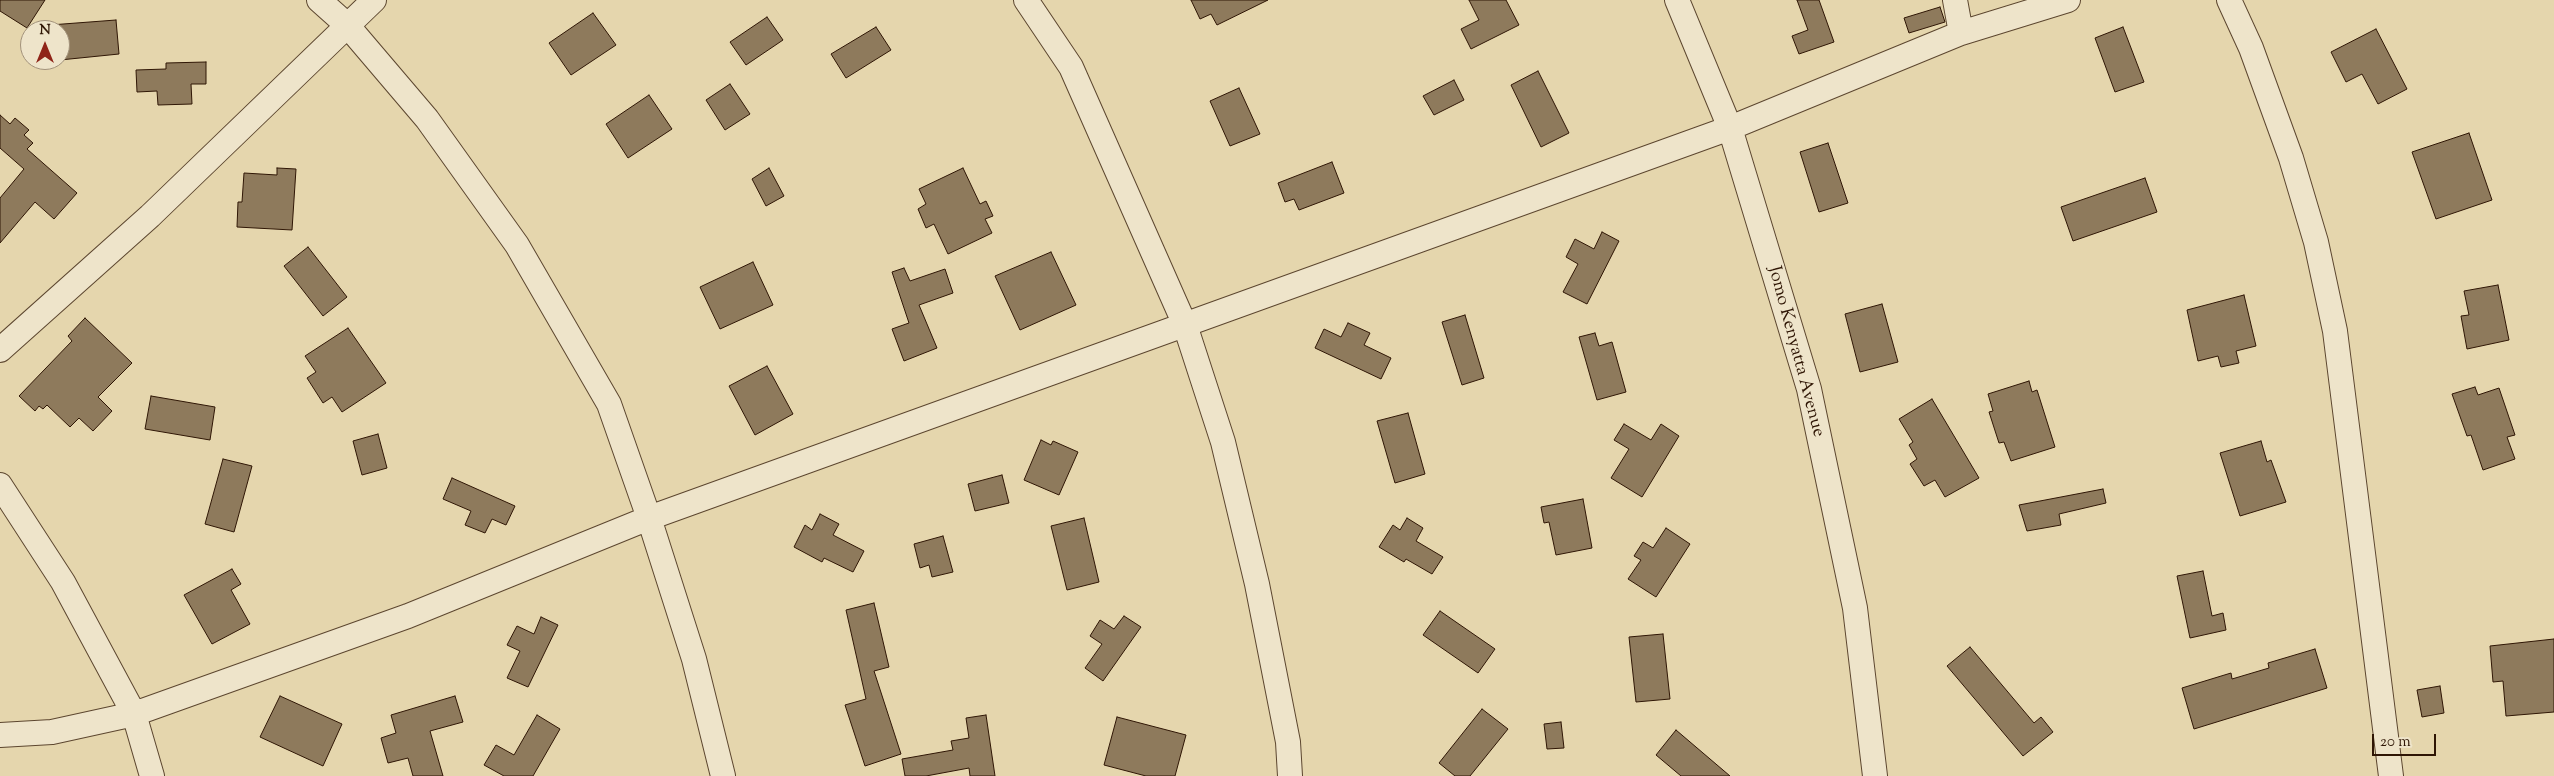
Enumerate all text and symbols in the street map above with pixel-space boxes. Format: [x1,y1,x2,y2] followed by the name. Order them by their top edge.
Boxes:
[20,20,70,70] north arrow
[39,21,51,41] text: N
[1762,264,1828,440] street label: Jomo Kenyatta Avenue
[2374,724,2438,756] scale bar
[2380,732,2411,753] text: 20 m

